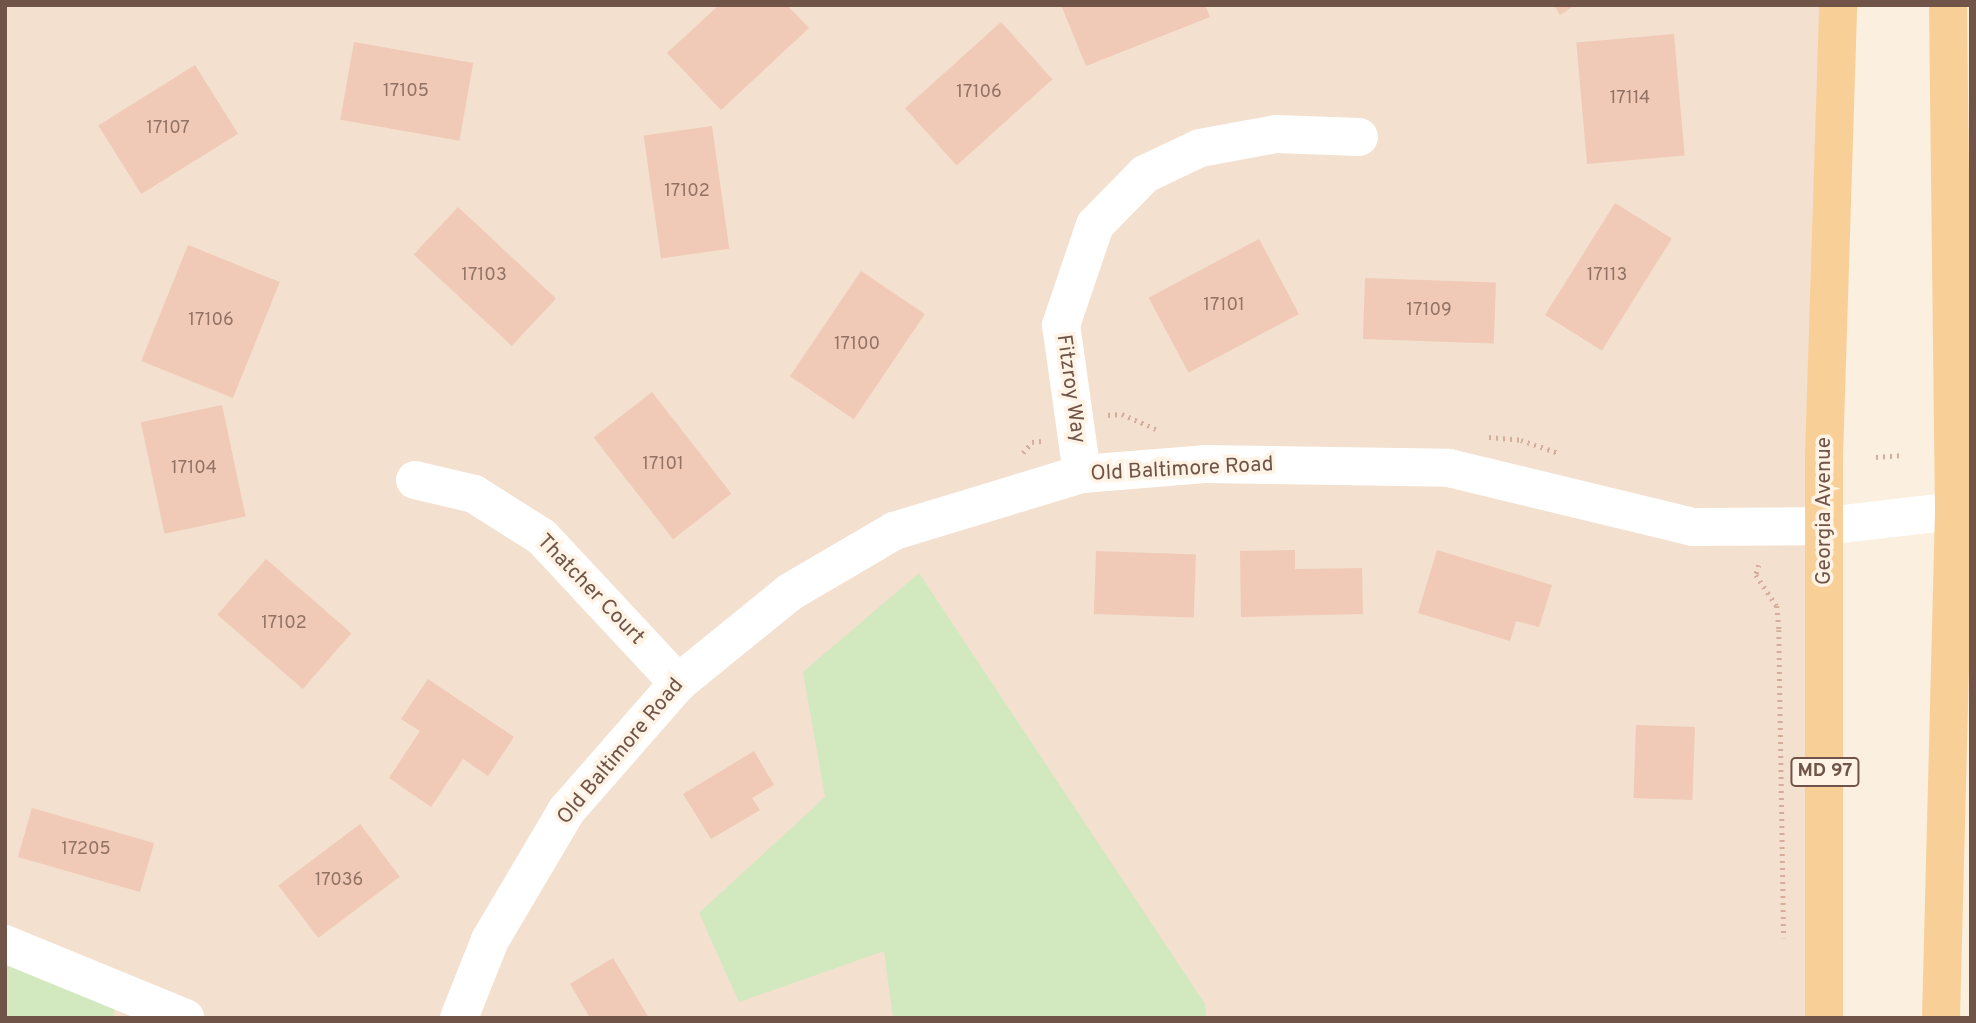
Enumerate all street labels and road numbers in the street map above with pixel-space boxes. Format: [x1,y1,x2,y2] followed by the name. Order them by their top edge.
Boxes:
[1050,333,1090,445] street label: Fitzroy Way
[1812,437,1838,585] street label: Georgia Avenue
[1090,453,1274,487] street label: Old Baltimore Road
[531,530,649,650] street label: Thatcher Court
[552,674,690,830] street label: Old Baltimore Road
[1790,757,1860,788] road number: MD 97

